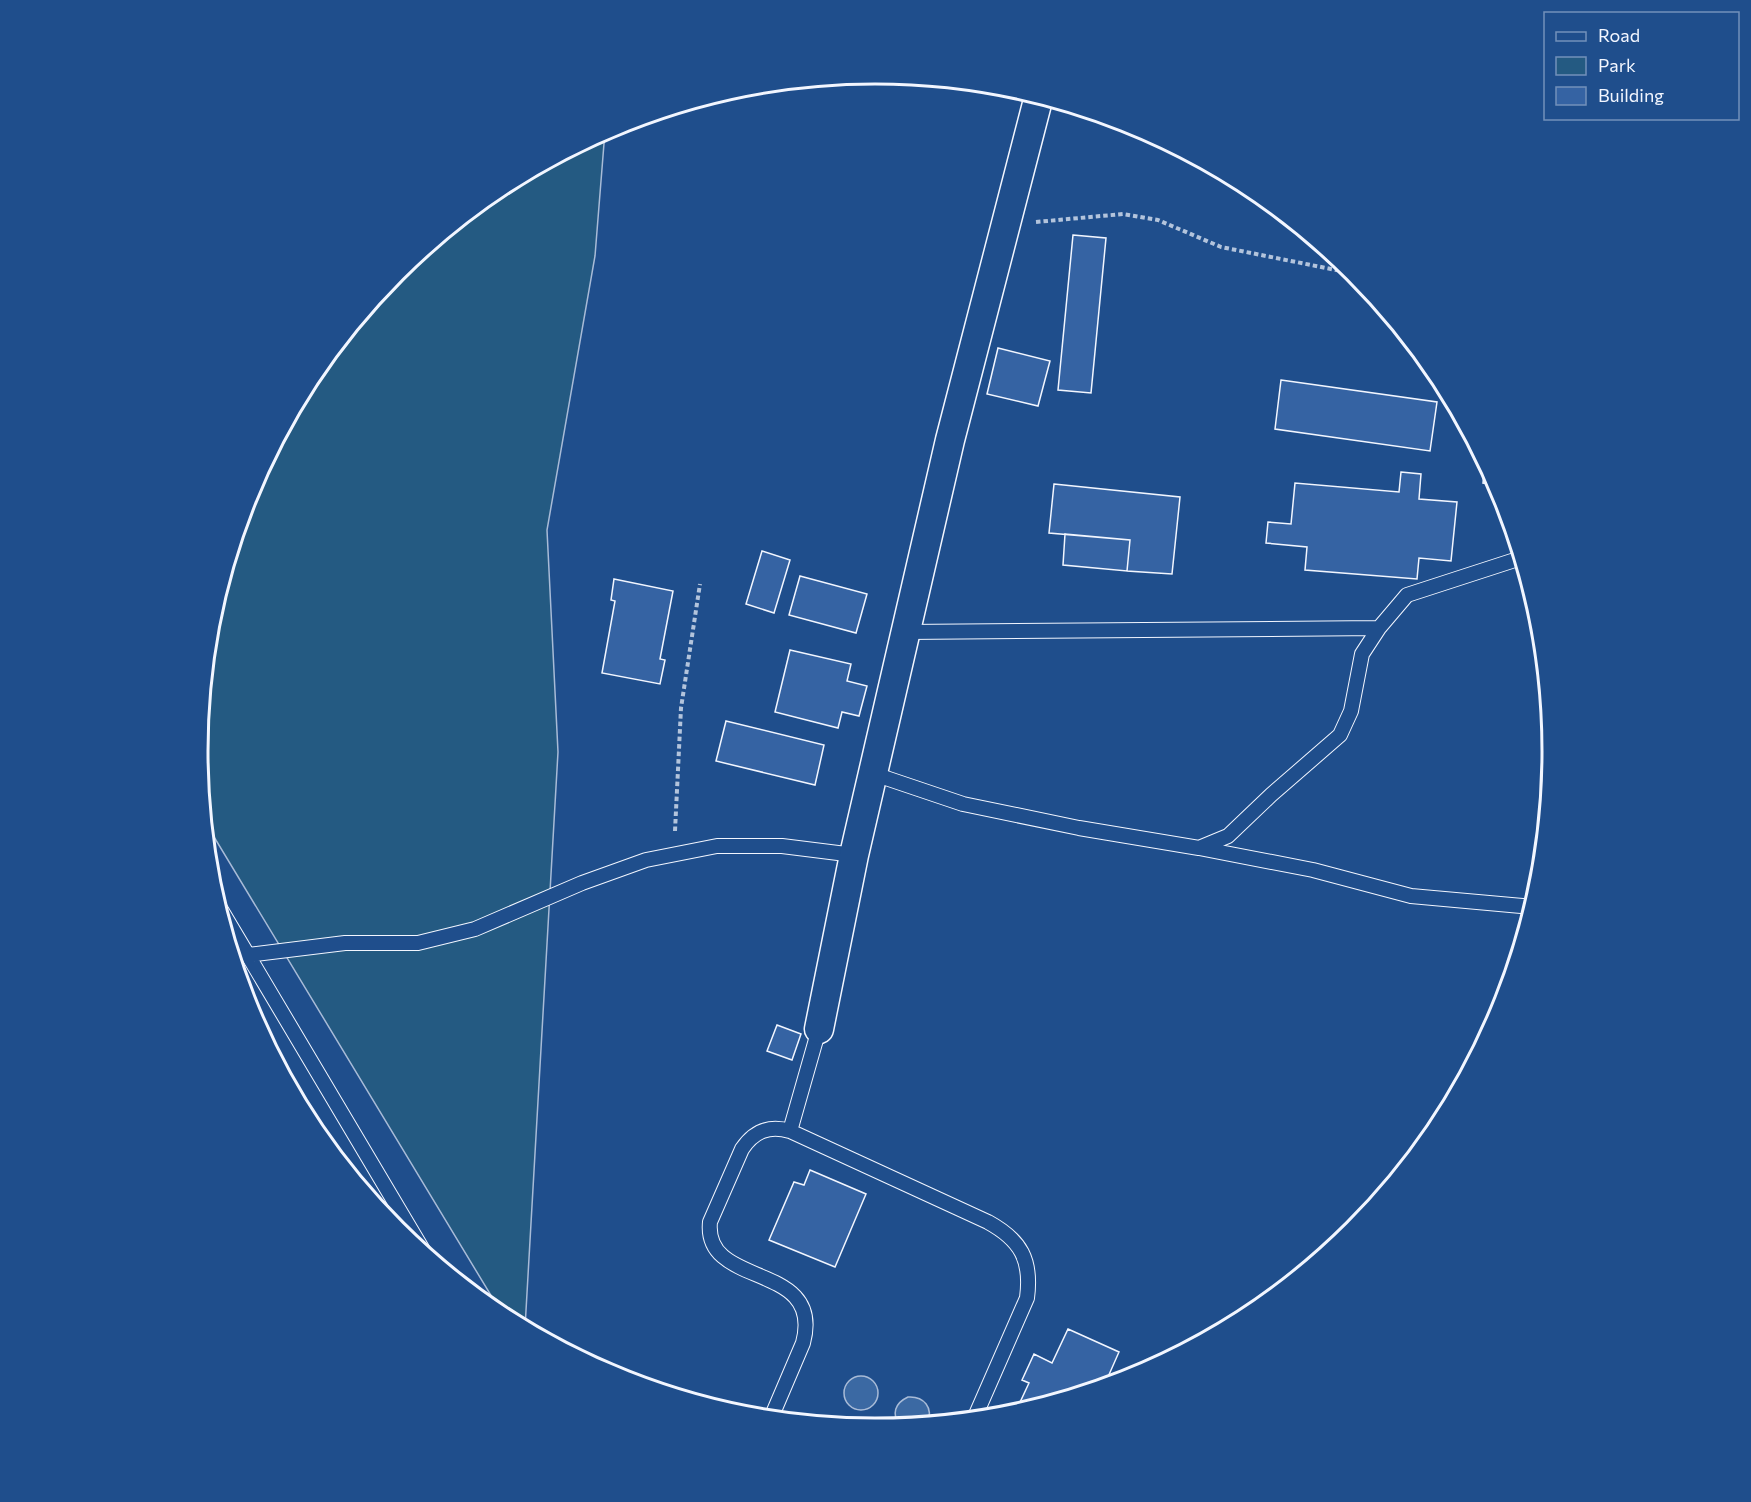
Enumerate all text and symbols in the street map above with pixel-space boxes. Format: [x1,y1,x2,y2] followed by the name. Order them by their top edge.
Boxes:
[1544,12,1739,120] legend
[1598,24,1640,46] text: Road
[1598,54,1636,76] text: Park
[1598,84,1664,106] text: Building

